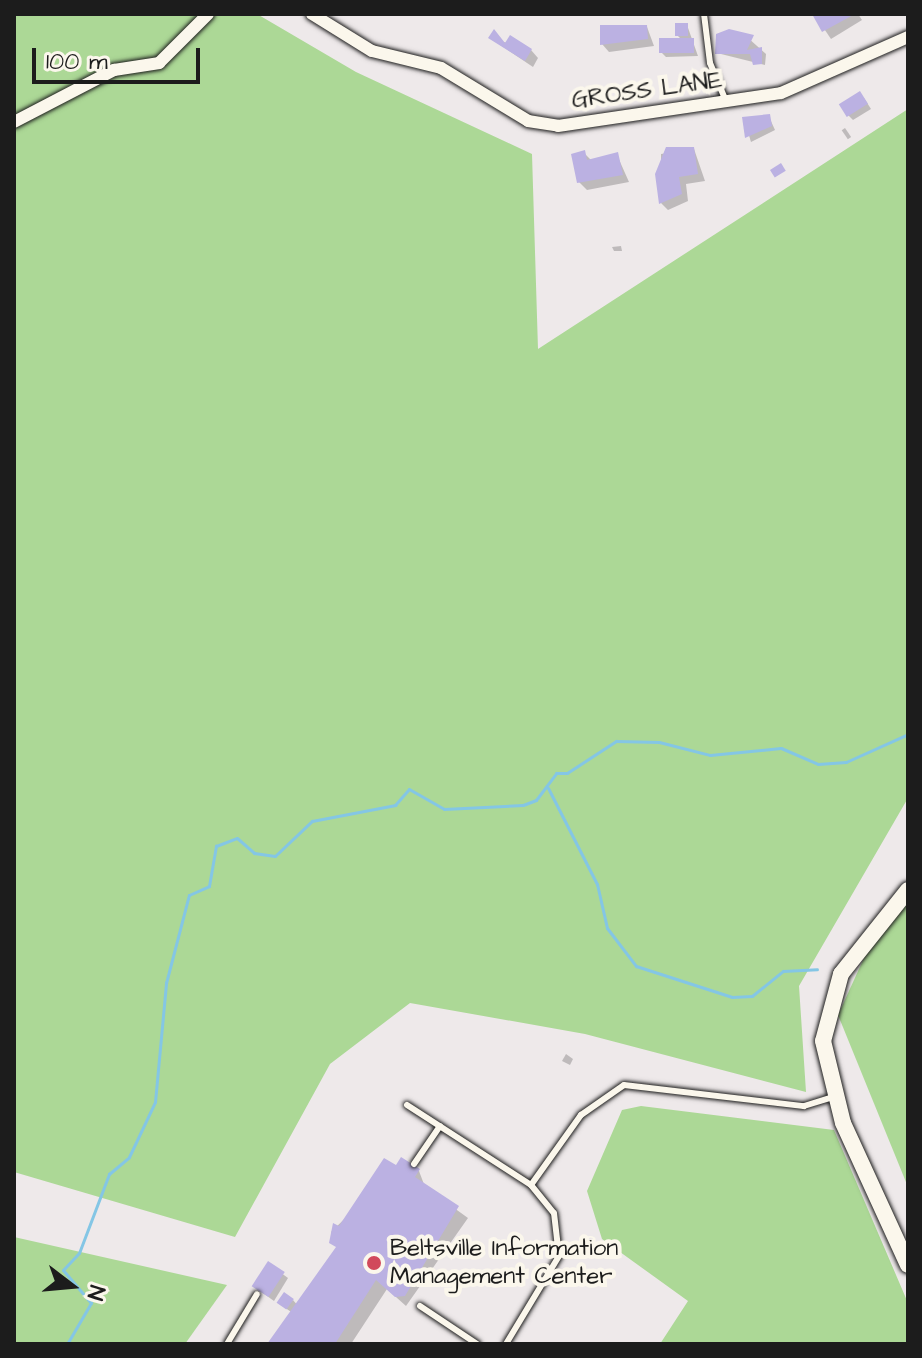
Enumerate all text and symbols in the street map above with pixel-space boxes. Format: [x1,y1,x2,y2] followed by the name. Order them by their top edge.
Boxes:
[36,32,204,82] scale bar
[46,45,108,79] text: 100 m
[570,66,724,116] street label: GROSS LANE
[390,1235,618,1291] place label: Beltsville Information Management Center
[32,1246,112,1326] north arrow
[365,1254,383,1272] marker: Beltsville Information Management Center
[79,1282,112,1304] text: N

